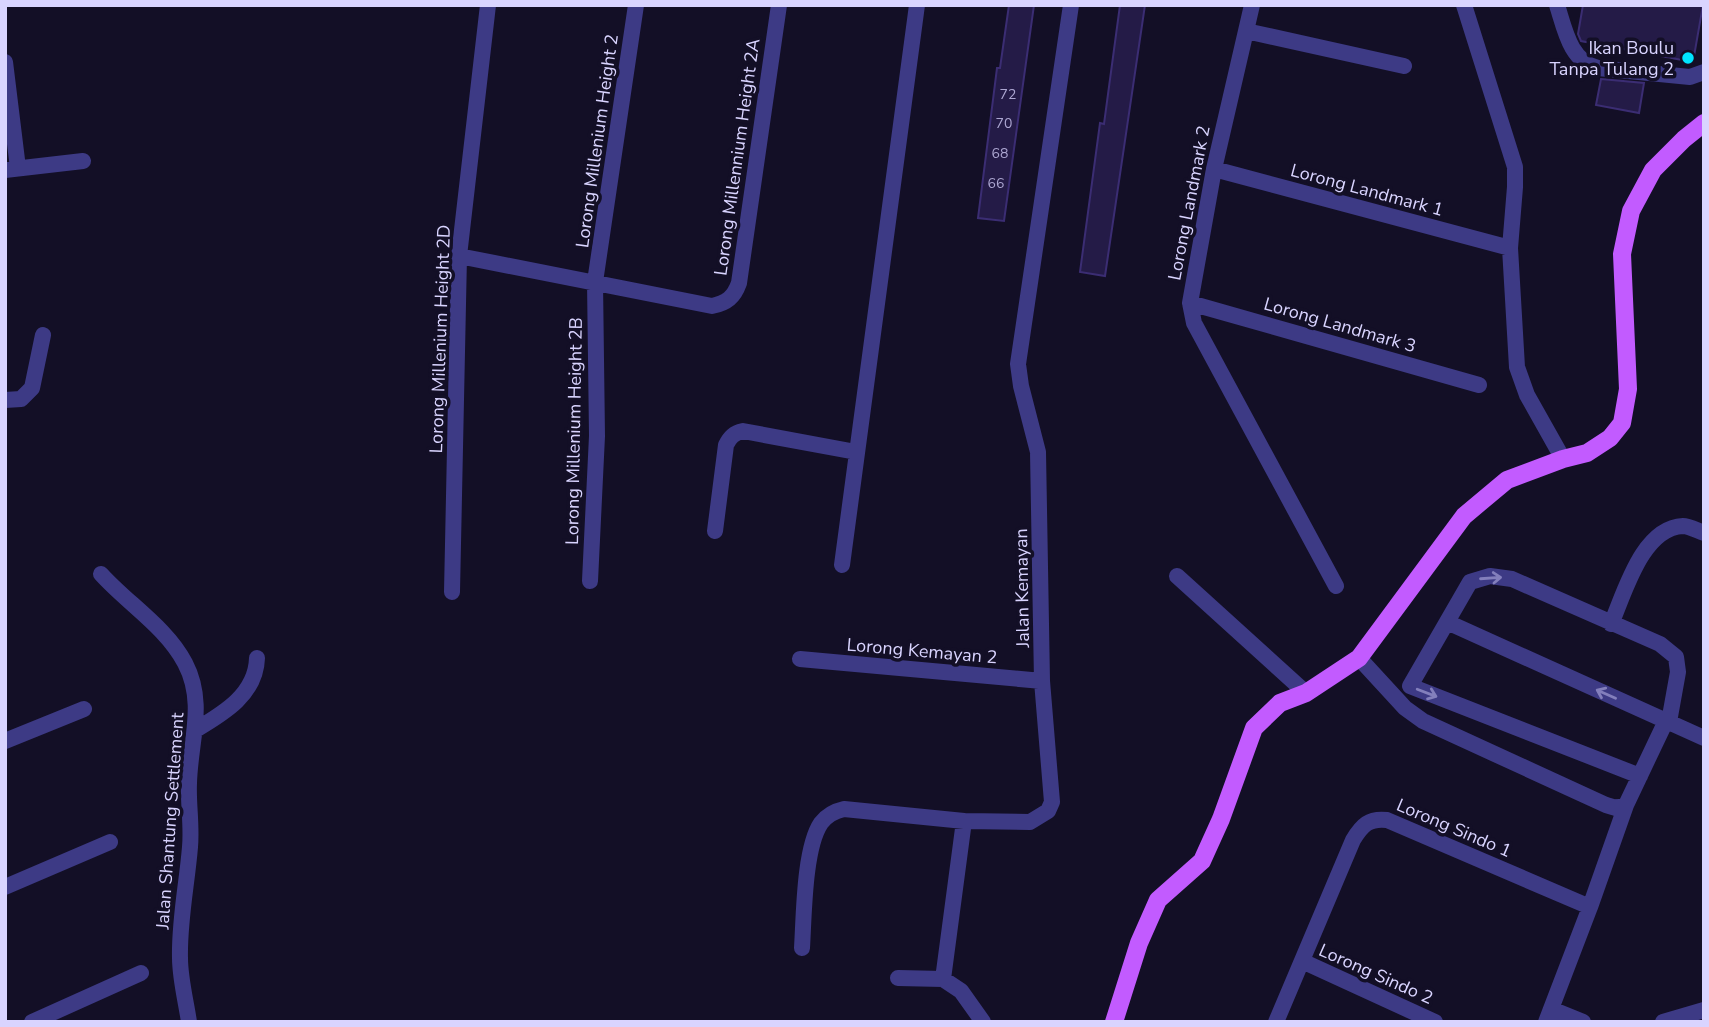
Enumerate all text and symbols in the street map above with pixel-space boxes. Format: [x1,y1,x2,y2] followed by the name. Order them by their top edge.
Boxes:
[570,33,624,249] street label: Lorong Millenium Height 2
[1549,36,1674,81] place label: Ikan Boulu Tanpa Tulang 2
[708,37,766,277] street label: Lorong Millennium Height 2A
[1680,50,1696,66] marker: Ikan Boulu Tanpa Tulang 2
[1000,85,1016,104] house number: 72
[996,114,1012,133] house number: 70
[1162,124,1216,282] street label: Lorong Landmark 2
[992,144,1008,163] house number: 68
[1288,158,1446,222] street label: Lorong Landmark 1
[988,174,1004,193] house number: 66
[424,224,456,454] street label: Lorong Millenium Height 2D
[1261,292,1419,358] street label: Lorong Landmark 3
[560,317,588,545] street label: Lorong Millenium Height 2B
[1009,528,1035,649] street label: Jalan Kemayan
[1479,571,1502,584] one-way arrow
[846,632,998,670] street label: Lorong Kemayan 2
[1596,687,1618,700] one-way arrow
[1416,688,1438,700] one-way arrow
[150,711,190,931] street label: Jalan Shantung Settlement
[1393,793,1515,863] street label: Lorong Sindo 1
[1315,938,1437,1010] street label: Lorong Sindo 2

